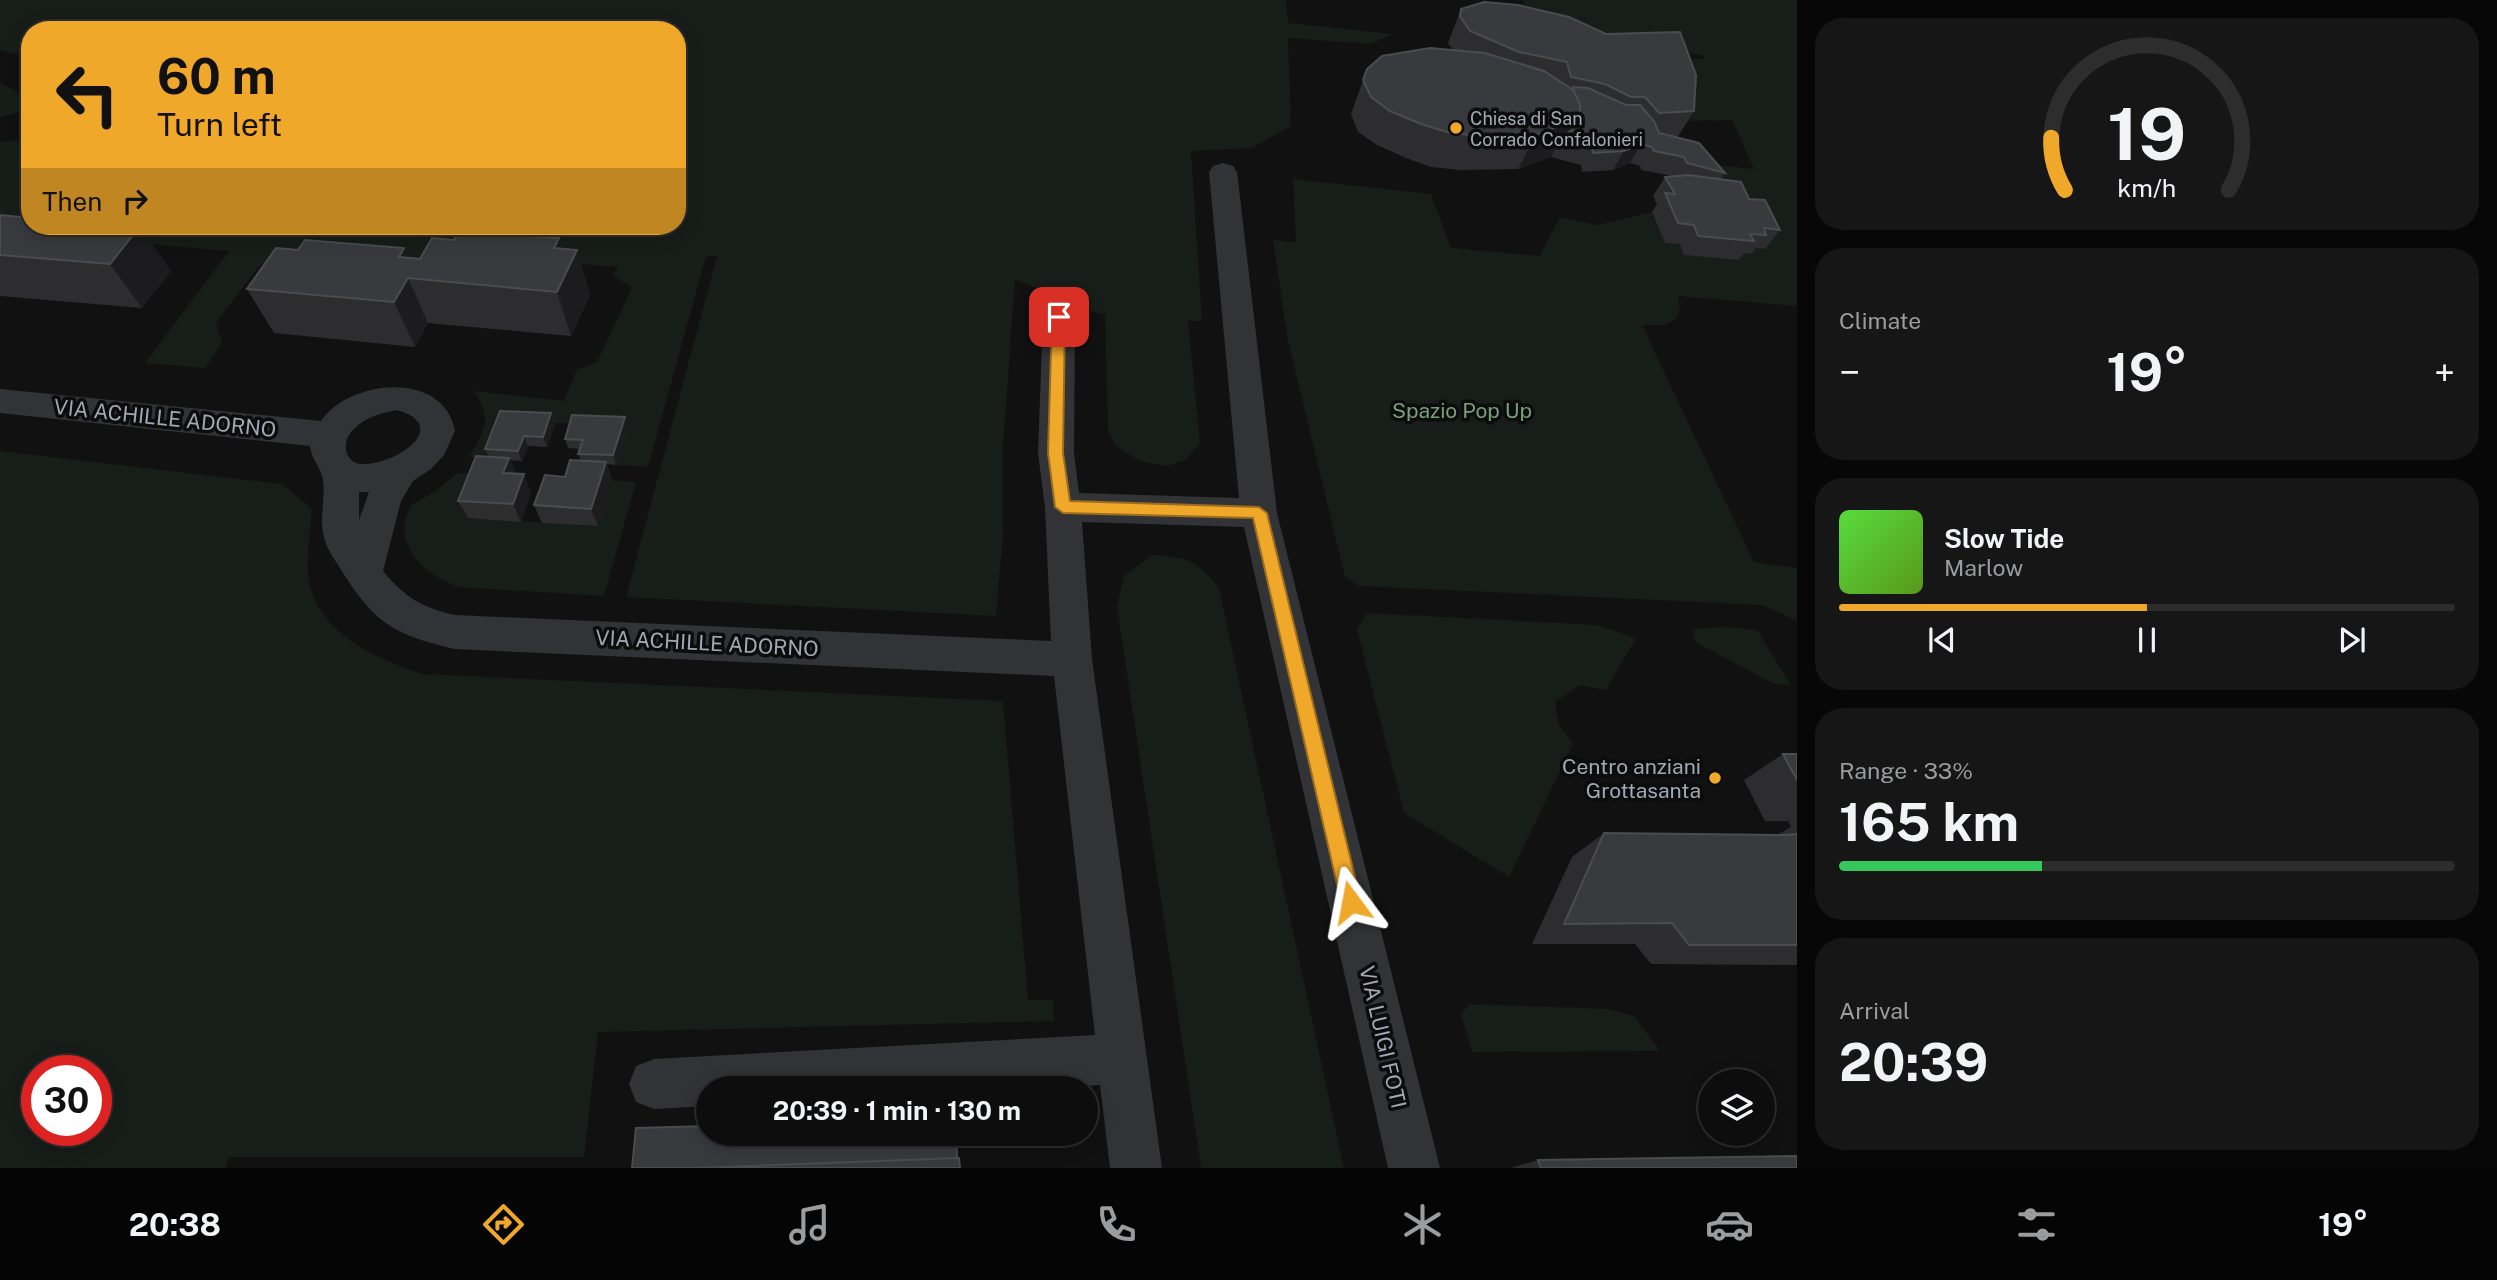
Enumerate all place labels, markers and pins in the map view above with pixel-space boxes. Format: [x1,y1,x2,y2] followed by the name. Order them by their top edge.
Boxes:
[1470,108,1643,150] place label: Chiesa di San Corrado Confalonieri
[1448,120,1464,136] marker: Chiesa di San Corrado Confalonieri
[1029,287,1089,347] pin
[1562,754,1701,803] place label: Centro anziani Grottasanta
[1707,770,1723,786] marker: Centro anziani Grottasanta

